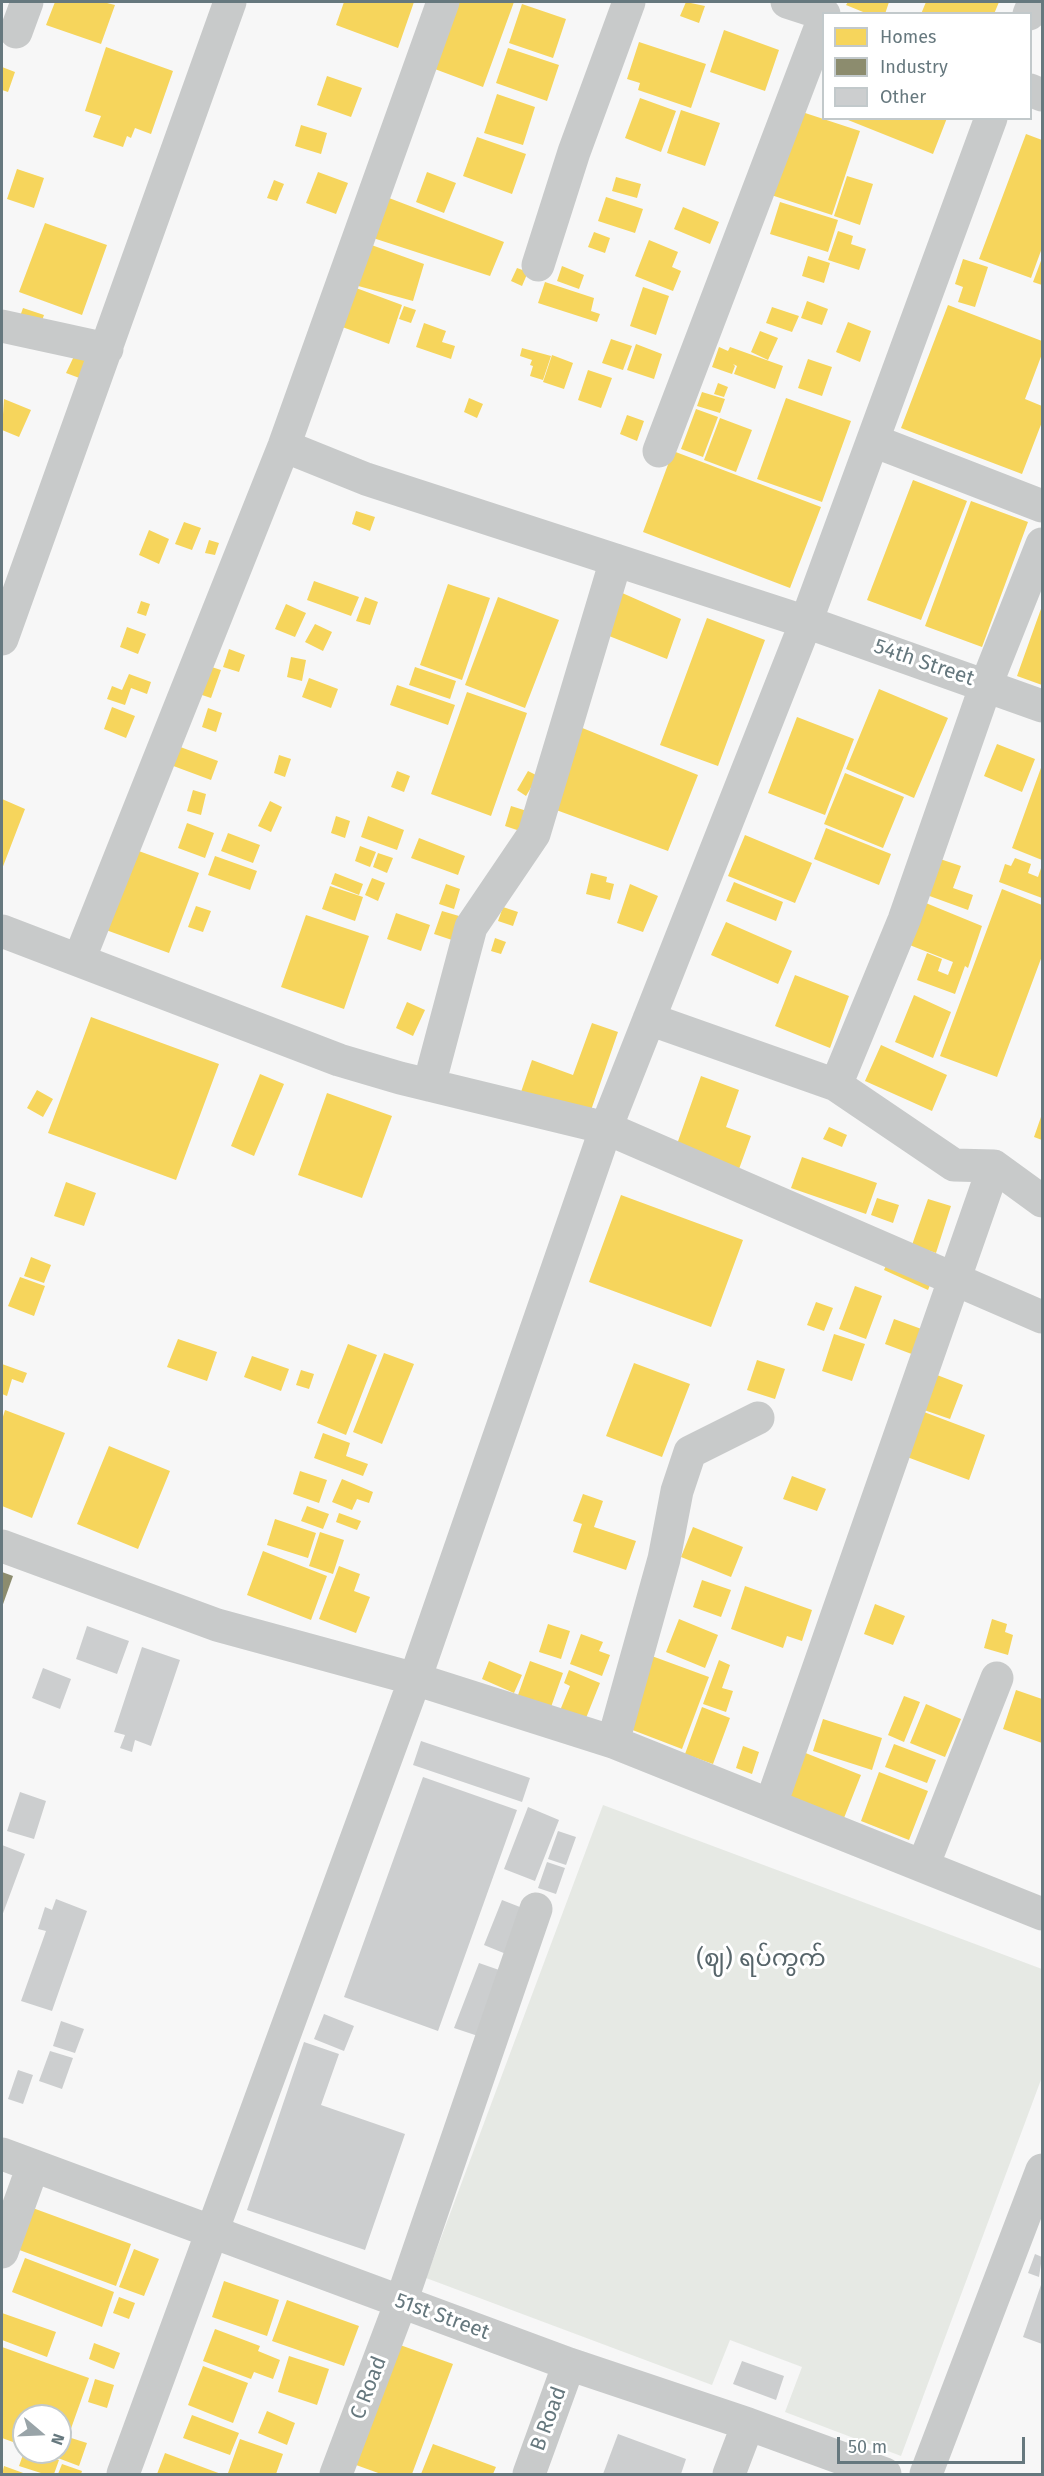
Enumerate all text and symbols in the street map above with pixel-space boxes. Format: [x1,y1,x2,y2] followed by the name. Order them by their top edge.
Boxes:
[822,12,1032,120] legend
[880,26,936,48] text: Homes
[880,56,948,78] text: Industry
[880,86,926,108] text: Other
[871,634,977,692] street label: 54th Street
[696,1945,826,1973] district label: (ဈ) ရပ်ကွက်
[391,2288,493,2346] street label: 51st Street
[345,2353,393,2423] street label: C Road
[526,2383,572,2455] street label: B Road
[12,2404,72,2464] north arrow
[840,2425,1028,2463] scale bar
[47,2431,68,2447] text: N
[848,2436,887,2458] text: 50 m

